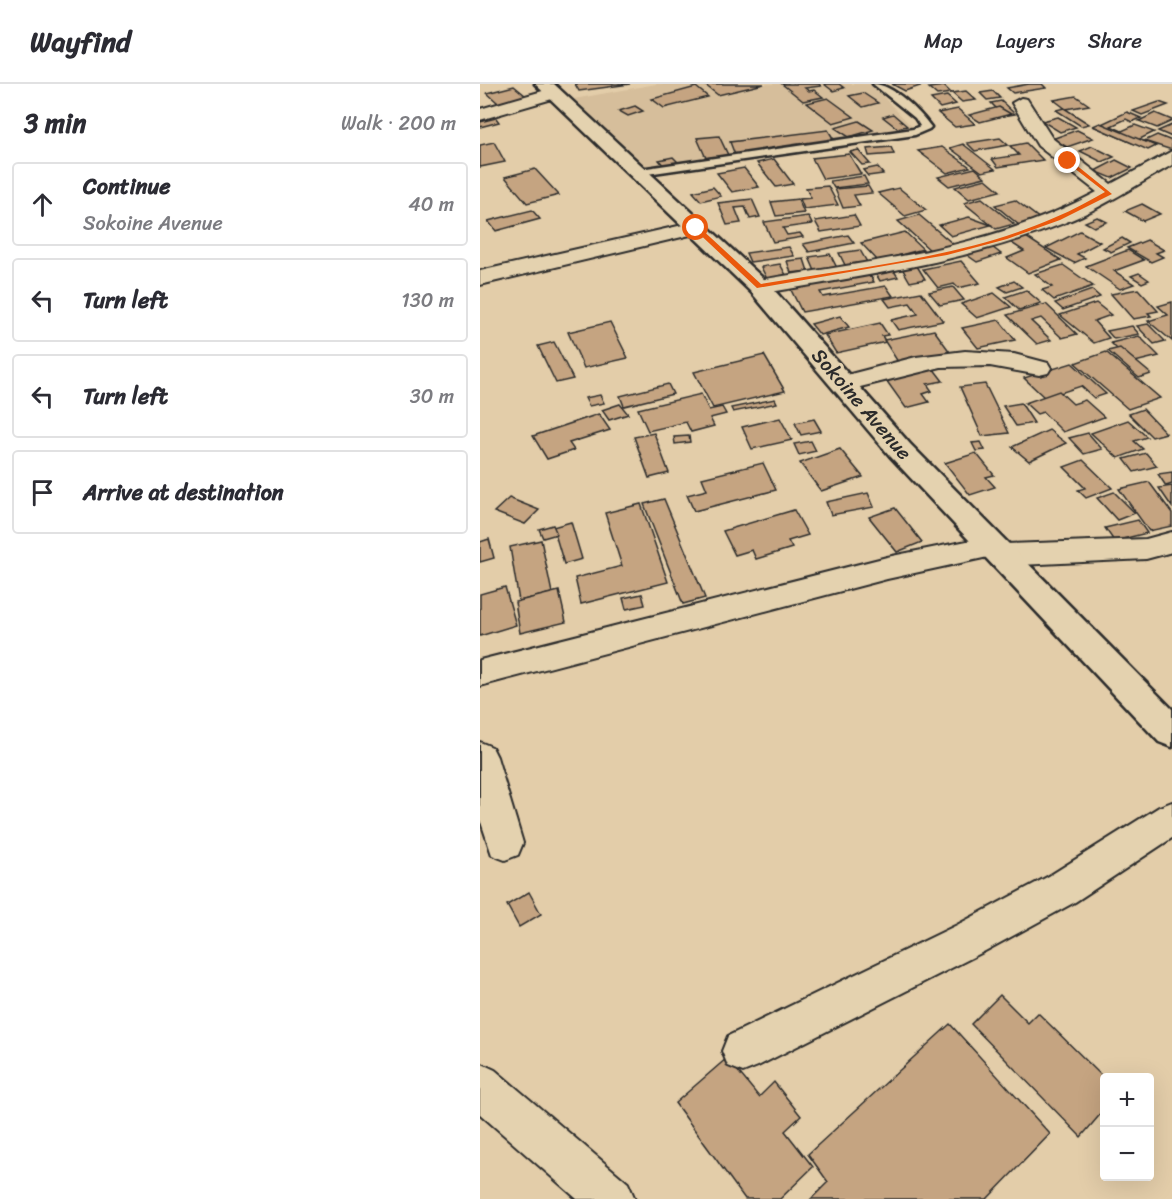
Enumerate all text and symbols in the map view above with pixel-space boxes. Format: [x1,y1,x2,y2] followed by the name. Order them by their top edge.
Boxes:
[30,17,131,66] text: Wayfind
[924,22,963,60] text: Map
[996,22,1055,60] text: Layers
[1088,22,1142,60] text: Share
[24,100,86,146] text: 3 min
[341,106,456,141] text: Walk · 200 m
[1054,147,1080,173] route end
[83,167,171,206] text: Continue
[408,187,454,222] text: 40 m
[26,188,59,221] icon: ahead
[83,206,223,241] text: Sokoine Avenue
[682,214,708,240] route start
[83,281,168,320] text: Turn left
[401,283,454,318] text: 130 m
[26,284,59,317] icon: left
[803,340,921,469] street label: Sokoine Avenue
[83,377,168,416] text: Turn left
[410,379,454,414] text: 30 m
[26,380,59,413] icon: left
[83,473,284,512] text: Arrive at destination
[26,476,59,509] icon: arrive
[1100,1073,1154,1181] map controls
[1100,1073,1154,1127] button: +
[1100,1127,1154,1181] button: −

